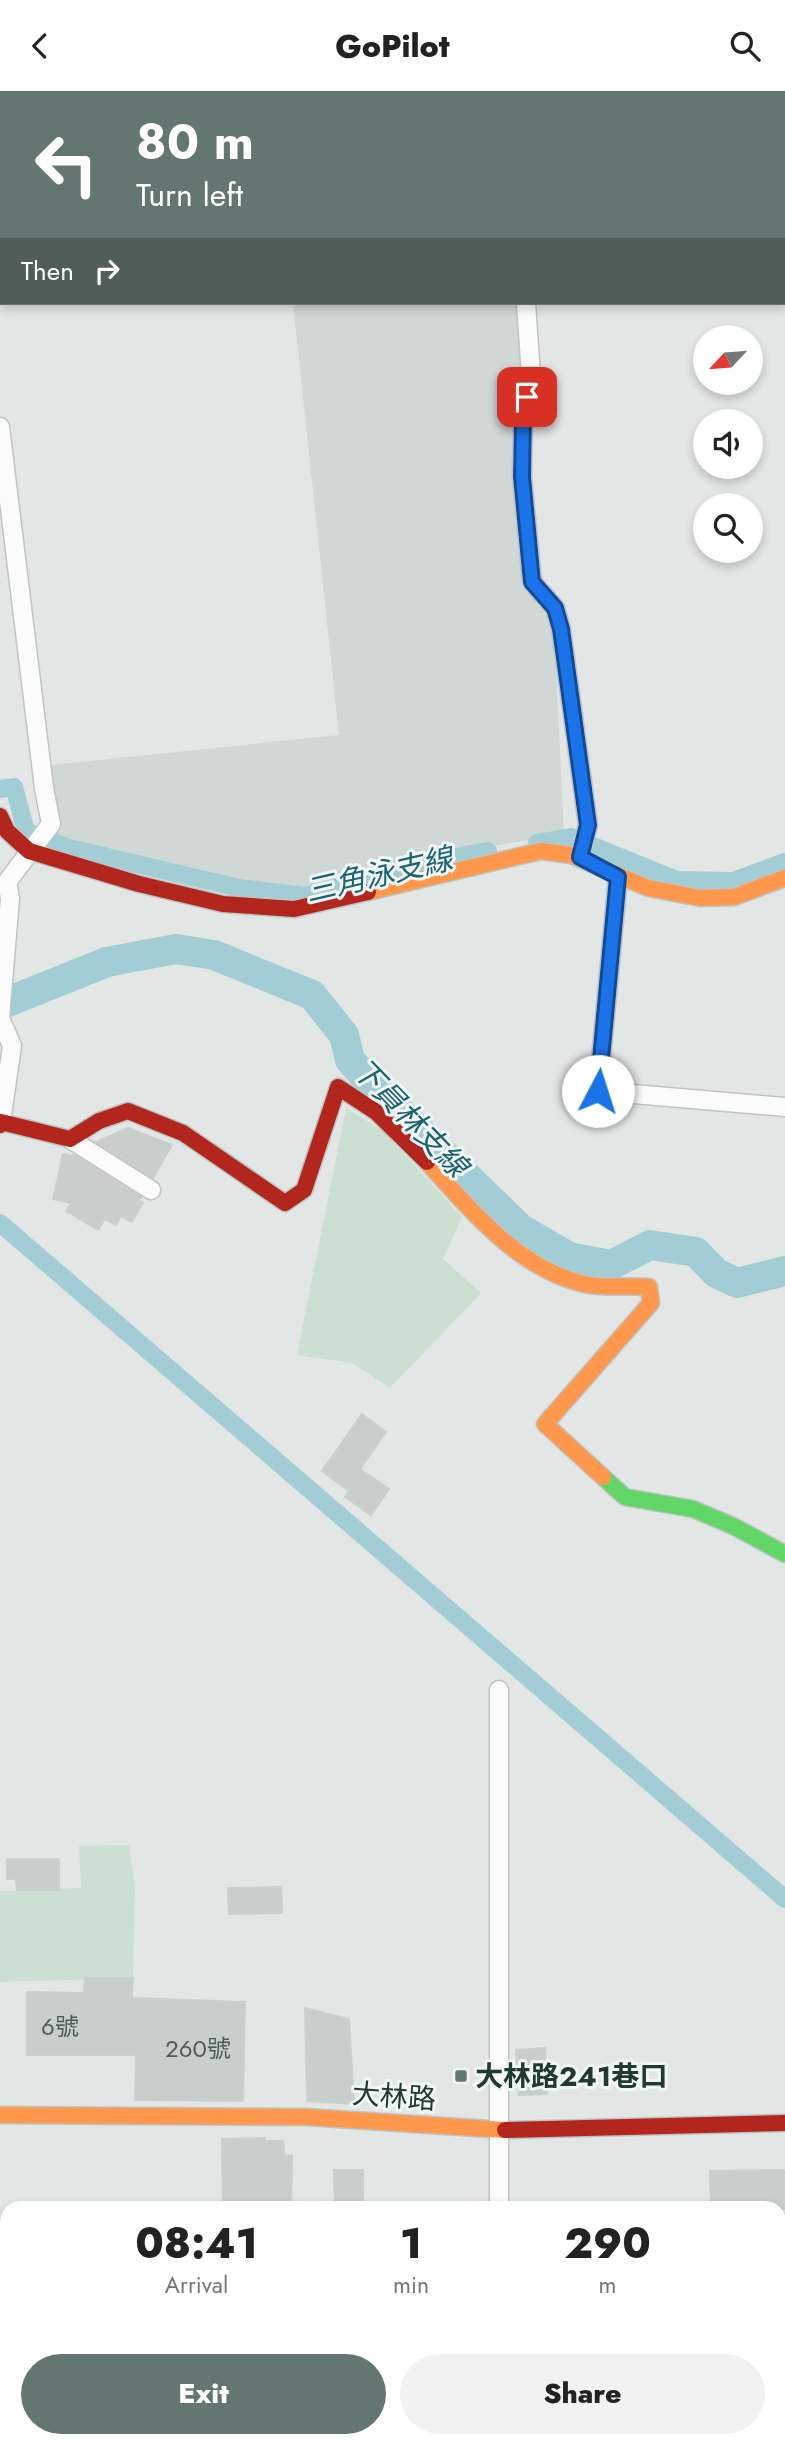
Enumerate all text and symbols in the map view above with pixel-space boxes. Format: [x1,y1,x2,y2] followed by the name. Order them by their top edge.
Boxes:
[335,23,450,69] text: GoPilot
[21,27,59,65] icon: back
[726,27,764,65] icon: search
[136,107,254,177] text: 80 m
[21,119,112,210] icon: left
[136,172,243,218] text: Turn left
[21,252,74,290] text: Then
[88,252,126,290] icon: right
[693,325,763,395] north arrow
[693,325,763,563] map controls
[497,367,557,427] pin
[508,378,546,416] icon: arrive
[693,409,763,479] button: sound
[693,493,763,563] button: search
[301,836,460,912] water label: 三角泳支線
[343,1049,480,1189] water label: 下員林支線
[561,1054,635,1128] position arrow
[41,2009,79,2044] house number: 6號
[165,2031,231,2066] house number: 260號
[475,2056,667,2097] place label: 大林路241巷口
[453,2068,469,2084] marker: 大林路241巷口
[351,2073,437,2120] street label: 大林路
[135,2213,258,2274] text: 08:41
[400,2213,422,2274] text: 1
[564,2213,651,2274] text: 290
[165,2268,228,2302] text: Arrival
[393,2268,429,2302] text: min
[599,2268,616,2302] text: m
[21,2354,386,2434] button: Exit
[400,2354,765,2434] button: Share

